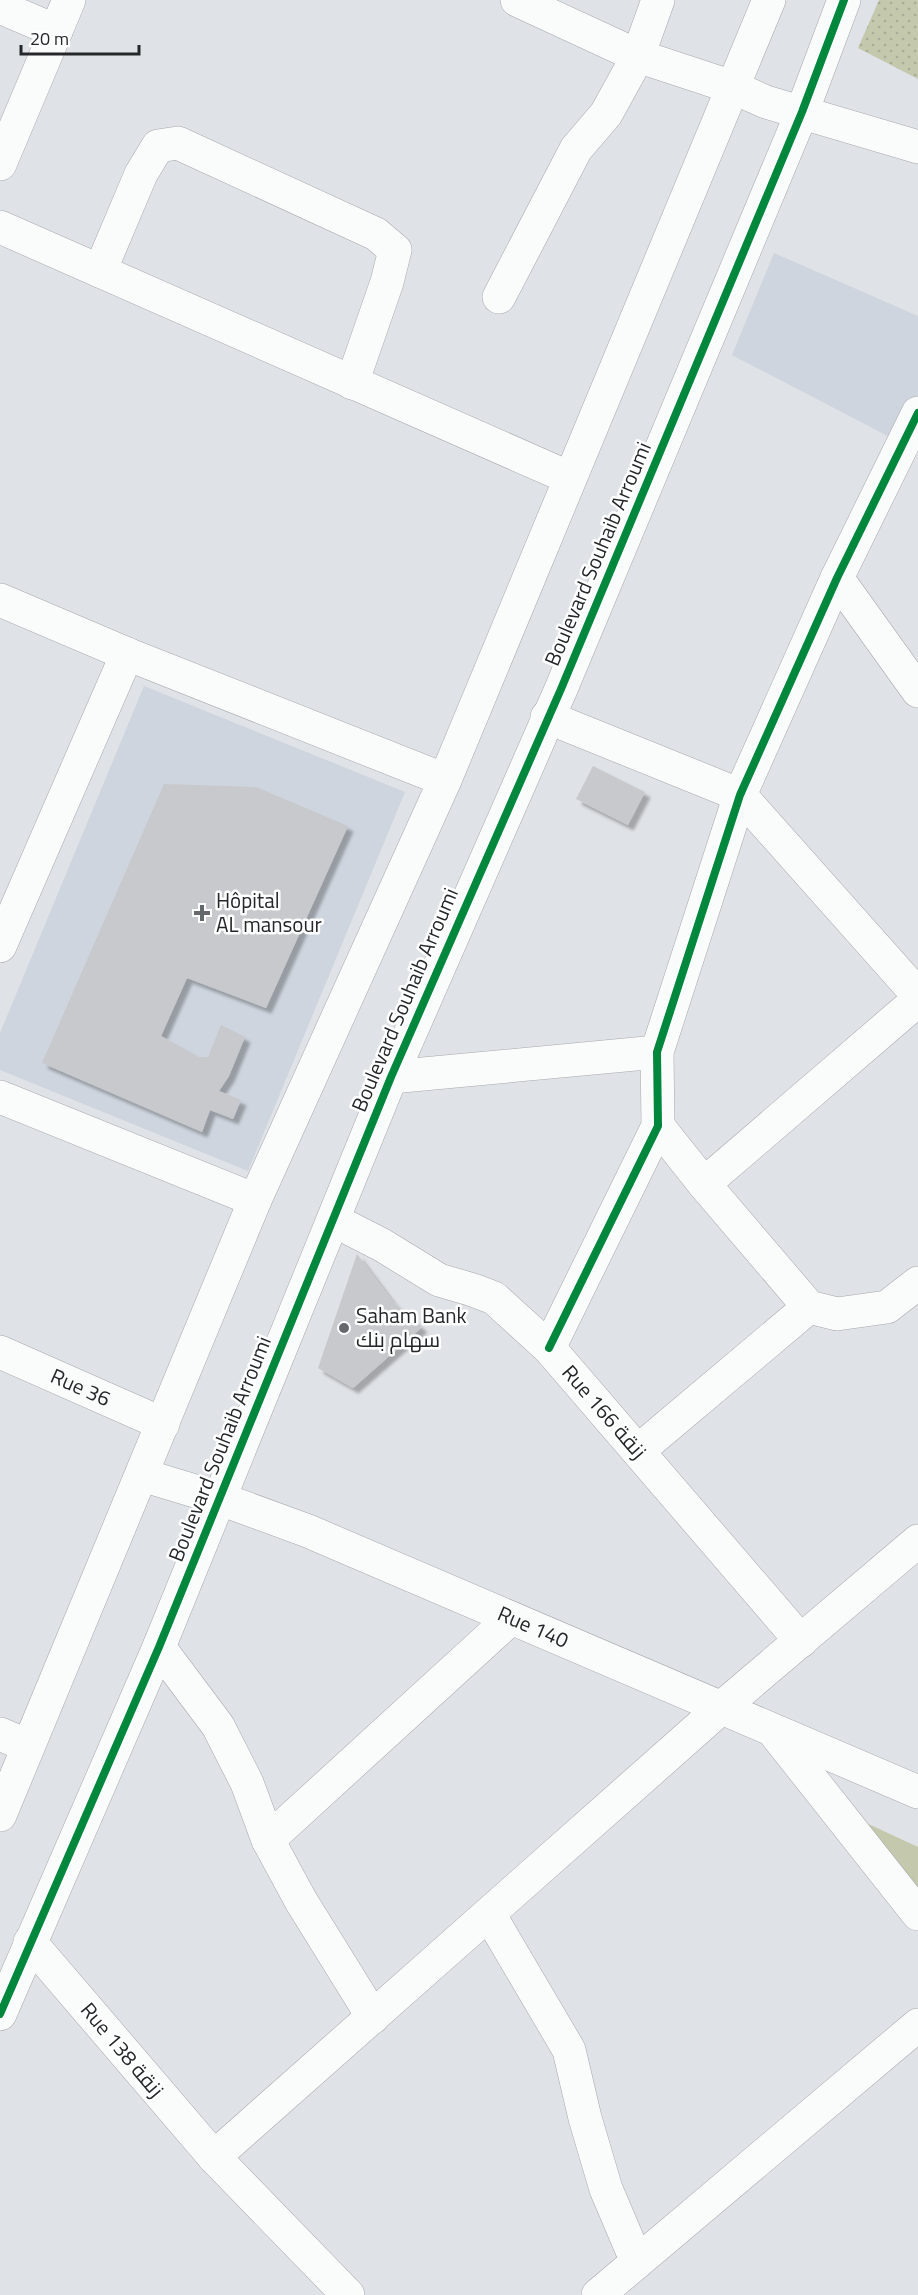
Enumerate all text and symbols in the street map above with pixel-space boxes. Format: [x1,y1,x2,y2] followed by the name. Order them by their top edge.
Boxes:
[21,18,140,56] scale bar
[30,25,69,52] text: 20 m
[535,437,659,671] street label: Boulevard Souhaib Arroumi
[342,883,466,1117] street label: Boulevard Souhaib Arroumi
[216,884,322,940] place label: Hôpital AL mansour
[193,904,211,922] marker: Hôpital AL mansour
[356,1299,467,1355] place label: Saham Bank سهام بنك
[337,1321,351,1335] marker: Saham Bank سهام بنك
[159,1331,279,1566] street label: Boulevard Souhaib Arroumi
[555,1357,655,1466] street label: Rue 166 زنقة
[46,1359,116,1414] street label: Rue 36
[493,1597,574,1656] street label: Rue 140
[73,1995,172,2104] street label: Rue 138 زنقة

